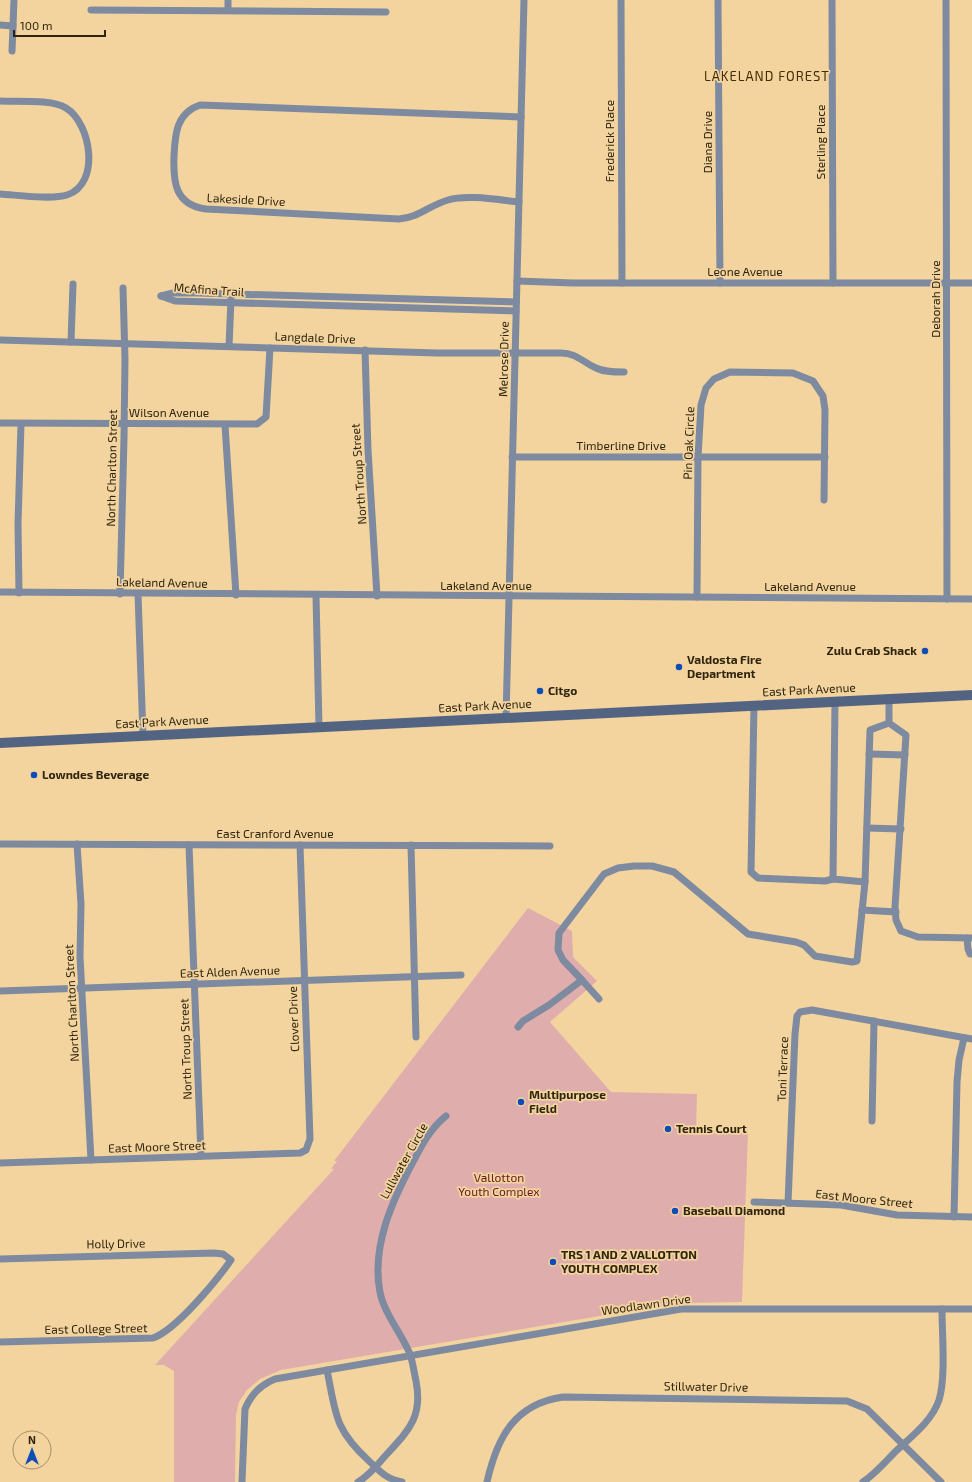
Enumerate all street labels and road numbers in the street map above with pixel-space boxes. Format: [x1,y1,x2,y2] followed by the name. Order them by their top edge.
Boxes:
[602,100,616,182] street label: Frederick Place
[813,105,827,179] street label: Sterling Place
[700,111,714,173] street label: Diana Drive
[206,190,286,208] street label: Lakeside Drive
[928,260,942,338] street label: Deborah Drive
[707,264,783,278] street label: Leone Avenue
[173,280,245,298] street label: McAfina Trail
[495,321,511,397] street label: Melrose Drive
[274,329,356,345] street label: Langdale Drive
[129,405,209,419] street label: Wilson Avenue
[680,406,696,480] street label: Pin Oak Circle
[103,409,119,527] street label: North Charlton Street
[347,423,369,525] street label: North Troup Street
[576,438,666,452] street label: Timberline Drive
[116,574,208,590] street label: Lakeland Avenue
[440,578,532,592] street label: Lakeland Avenue
[764,579,856,593] street label: Lakeland Avenue
[762,680,856,698] street label: East Park Avenue
[438,696,532,714] street label: East Park Avenue
[115,712,209,730] street label: East Park Avenue
[216,826,334,840] street label: East Cranford Avenue
[61,944,81,1062] street label: North Charlton Street
[180,962,280,980] street label: East Alden Avenue
[285,986,301,1052] street label: Clover Drive
[176,998,194,1100] street label: North Troup Street
[774,1036,790,1102] street label: Toni Terrace
[376,1120,430,1201] street label: Lullwater Circle
[108,1137,207,1155] street label: East Moore Street
[815,1186,914,1210] street label: East Moore Street
[86,1235,146,1251] street label: Holly Drive
[600,1291,691,1317] street label: Woodlawn Drive
[44,1320,148,1336] street label: East College Street
[664,1378,748,1394] street label: Stillwater Drive

